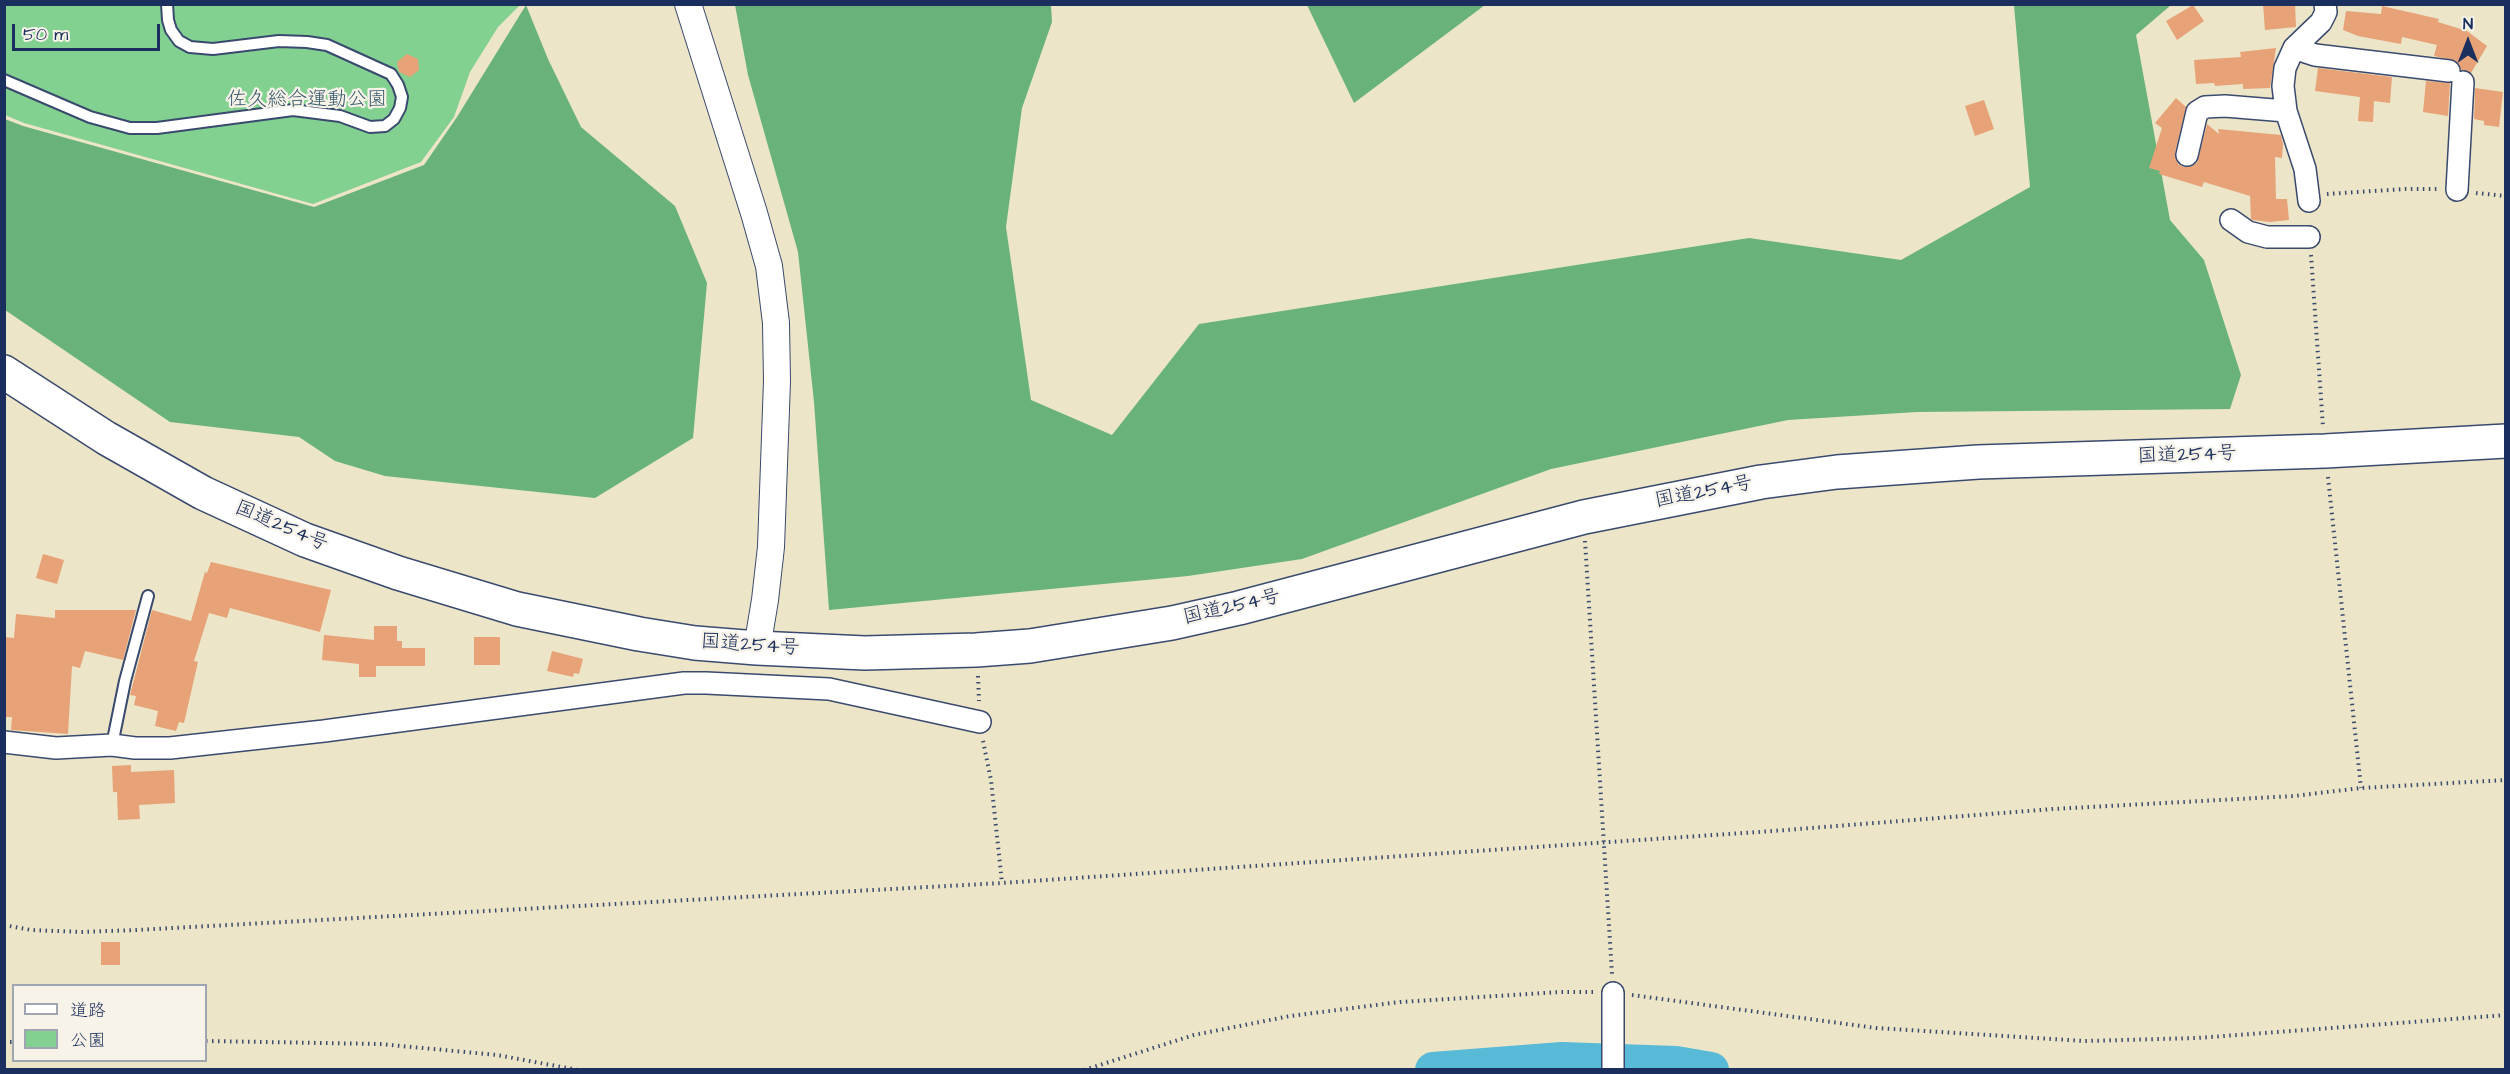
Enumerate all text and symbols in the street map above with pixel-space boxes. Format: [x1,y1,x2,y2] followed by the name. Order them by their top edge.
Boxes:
[15,12,164,50] scale bar
[2438,12,2498,72] north arrow
[2463,13,2473,35] text: N
[23,22,68,47] text: 50 m
[227,89,387,113] park label: 佐久総合運動公園
[2137,442,2237,470] street label: 国道254号
[1653,472,1755,514] street label: 国道254号
[231,497,331,557] street label: 国道254号
[1181,585,1283,631] street label: 国道254号
[700,631,800,661] street label: 国道254号
[12,984,207,1062] legend
[70,998,106,1023] text: 道路
[70,1028,106,1053] text: 公園

